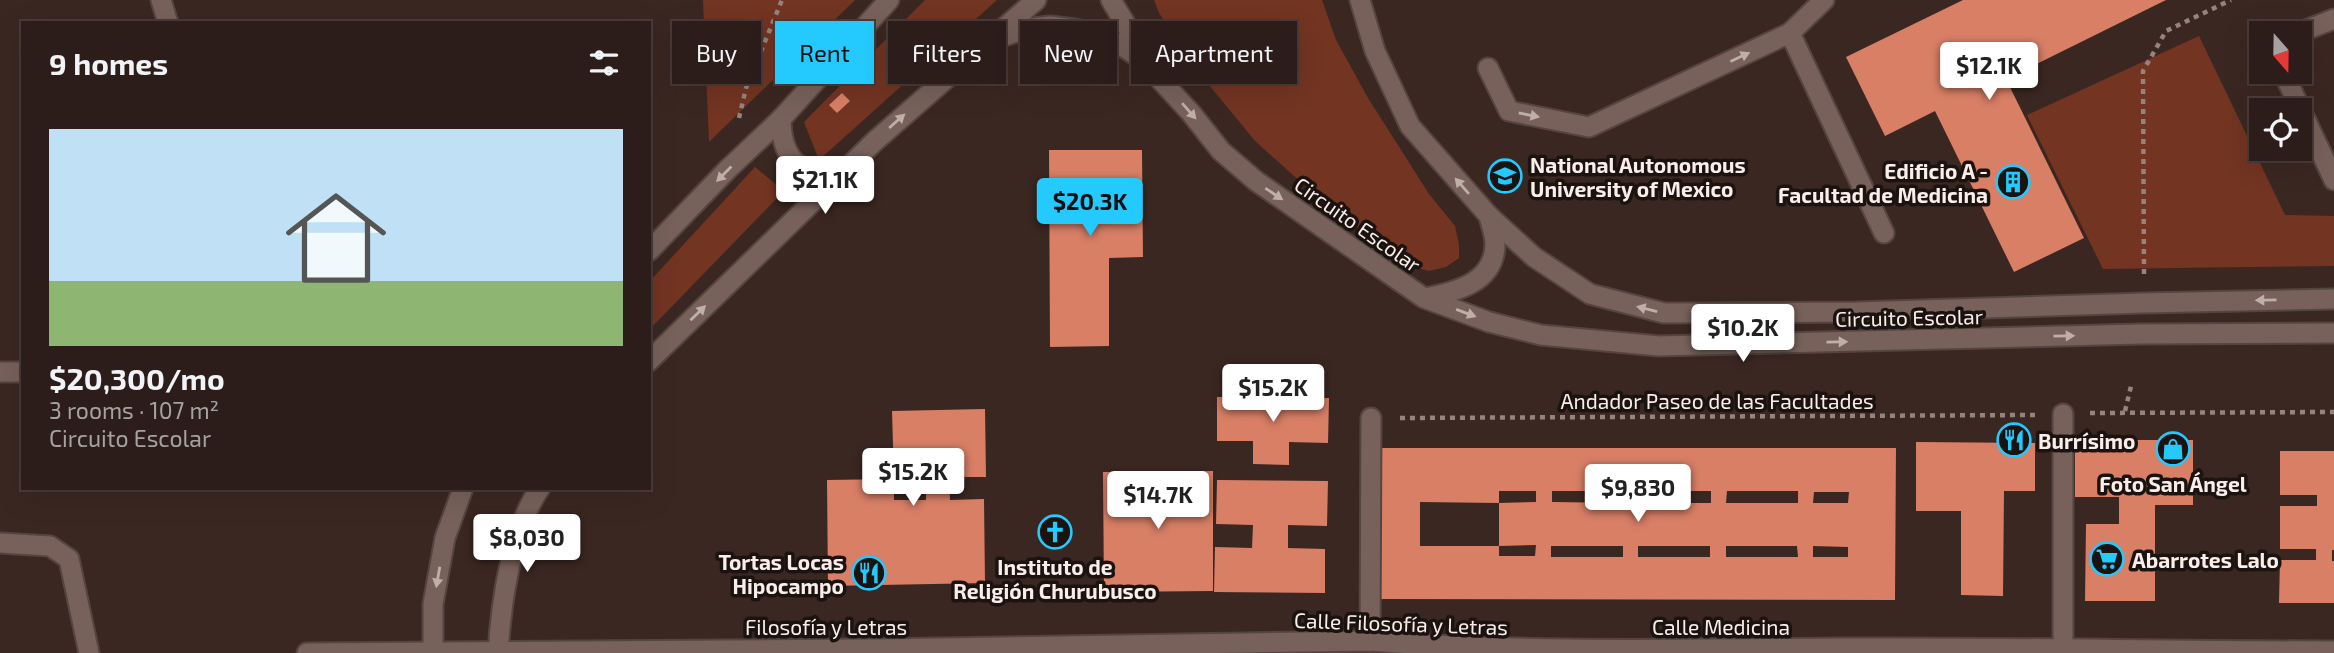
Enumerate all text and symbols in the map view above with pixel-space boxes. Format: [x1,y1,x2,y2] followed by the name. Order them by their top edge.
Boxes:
[672,21,761,84] chip: Buy
[775,21,874,84] chip: Rent
[888,21,1006,84] chip: Filters
[1020,21,1117,84] chip: New
[1131,21,1297,84] chip: Apartment
[2249,21,2312,84] north arrow
[2249,21,2312,161] map controls
[1932,42,2046,102] pin: $12.1K
[585,44,623,82] icon: filters
[49,45,168,81] text: 9 homes
[1730,51,1750,62] one-way arrow
[1956,51,2022,79] text: $12.1K
[2249,98,2312,161] button: locate
[1181,102,1197,120] one-way arrow
[1518,109,1540,120] one-way arrow
[888,113,906,129] one-way arrow
[1530,152,1746,202] place label: National Autonomous University of Mexico
[768,156,882,216] pin: $21.1K
[1486,157,1524,195] school or university icon: National Autonomous University of Mexico
[1778,158,1988,207] place label: Edificio A - Facultad de Medicina
[1994,163,2032,201] building icon: Edificio A - Facultad de Medicina
[716,165,732,182] one-way arrow
[792,165,858,193] text: $21.1K
[1290,171,1426,277] street label: Circuito Escolar
[273,175,399,301] icon: home
[1455,177,1470,194] one-way arrow
[1033,178,1147,238] pin: $20.3K
[1053,187,1127,215] text: $20.3K
[1264,187,1284,200] one-way arrow
[2255,294,2277,306] one-way arrow
[1636,303,1658,314] one-way arrow
[1835,303,1984,331] street label: Circuito Escolar
[1686,304,1800,364] pin: $10.2K
[689,306,706,322] one-way arrow
[1455,308,1476,319] one-way arrow
[1707,313,1779,341] text: $10.2K
[2053,331,2075,342] one-way arrow
[1826,336,1848,348] one-way arrow
[49,360,225,396] text: $20,300/mo
[1216,364,1330,424] pin: $15.2K
[1238,373,1308,401] text: $15.2K
[1560,388,1874,413] street label: Andador Paseo de las Facultades
[49,396,219,424] text: 3 rooms · 107 m²
[1995,421,2033,459] restaurant icon: Burrísimo
[49,424,211,452] text: Circuito Escolar
[2038,428,2135,453] place label: Burrísimo
[2154,430,2192,468] shop icon: Foto San Ángel
[856,448,970,508] pin: $15.2K
[878,457,948,485] text: $15.2K
[1581,464,1695,524] pin: $9,830
[2099,471,2247,496] place label: Foto San Ángel
[1101,472,1215,531] pin: $14.7K
[1601,473,1675,501] text: $9,830
[1123,480,1193,508] text: $14.7K
[1036,513,1074,551] church icon: Instituto de Religión Churubusco
[470,514,584,574] pin: $8,030
[489,523,565,551] text: $8,030
[2088,540,2126,578] supermarket icon: Abarrotes Lalo
[2132,547,2279,572] place label: Abarrotes Lalo
[718,549,844,598] place label: Tortas Locas Hipocampo
[850,554,888,592] restaurant icon: Tortas Locas Hipocampo
[953,554,1157,603] place label: Instituto de Religión Churubusco
[432,566,443,588] one-way arrow
[1294,607,1508,639] street label: Calle Filosofía y Letras
[745,614,907,639] street label: Filosofía y Letras
[1652,614,1790,639] street label: Calle Medicina

